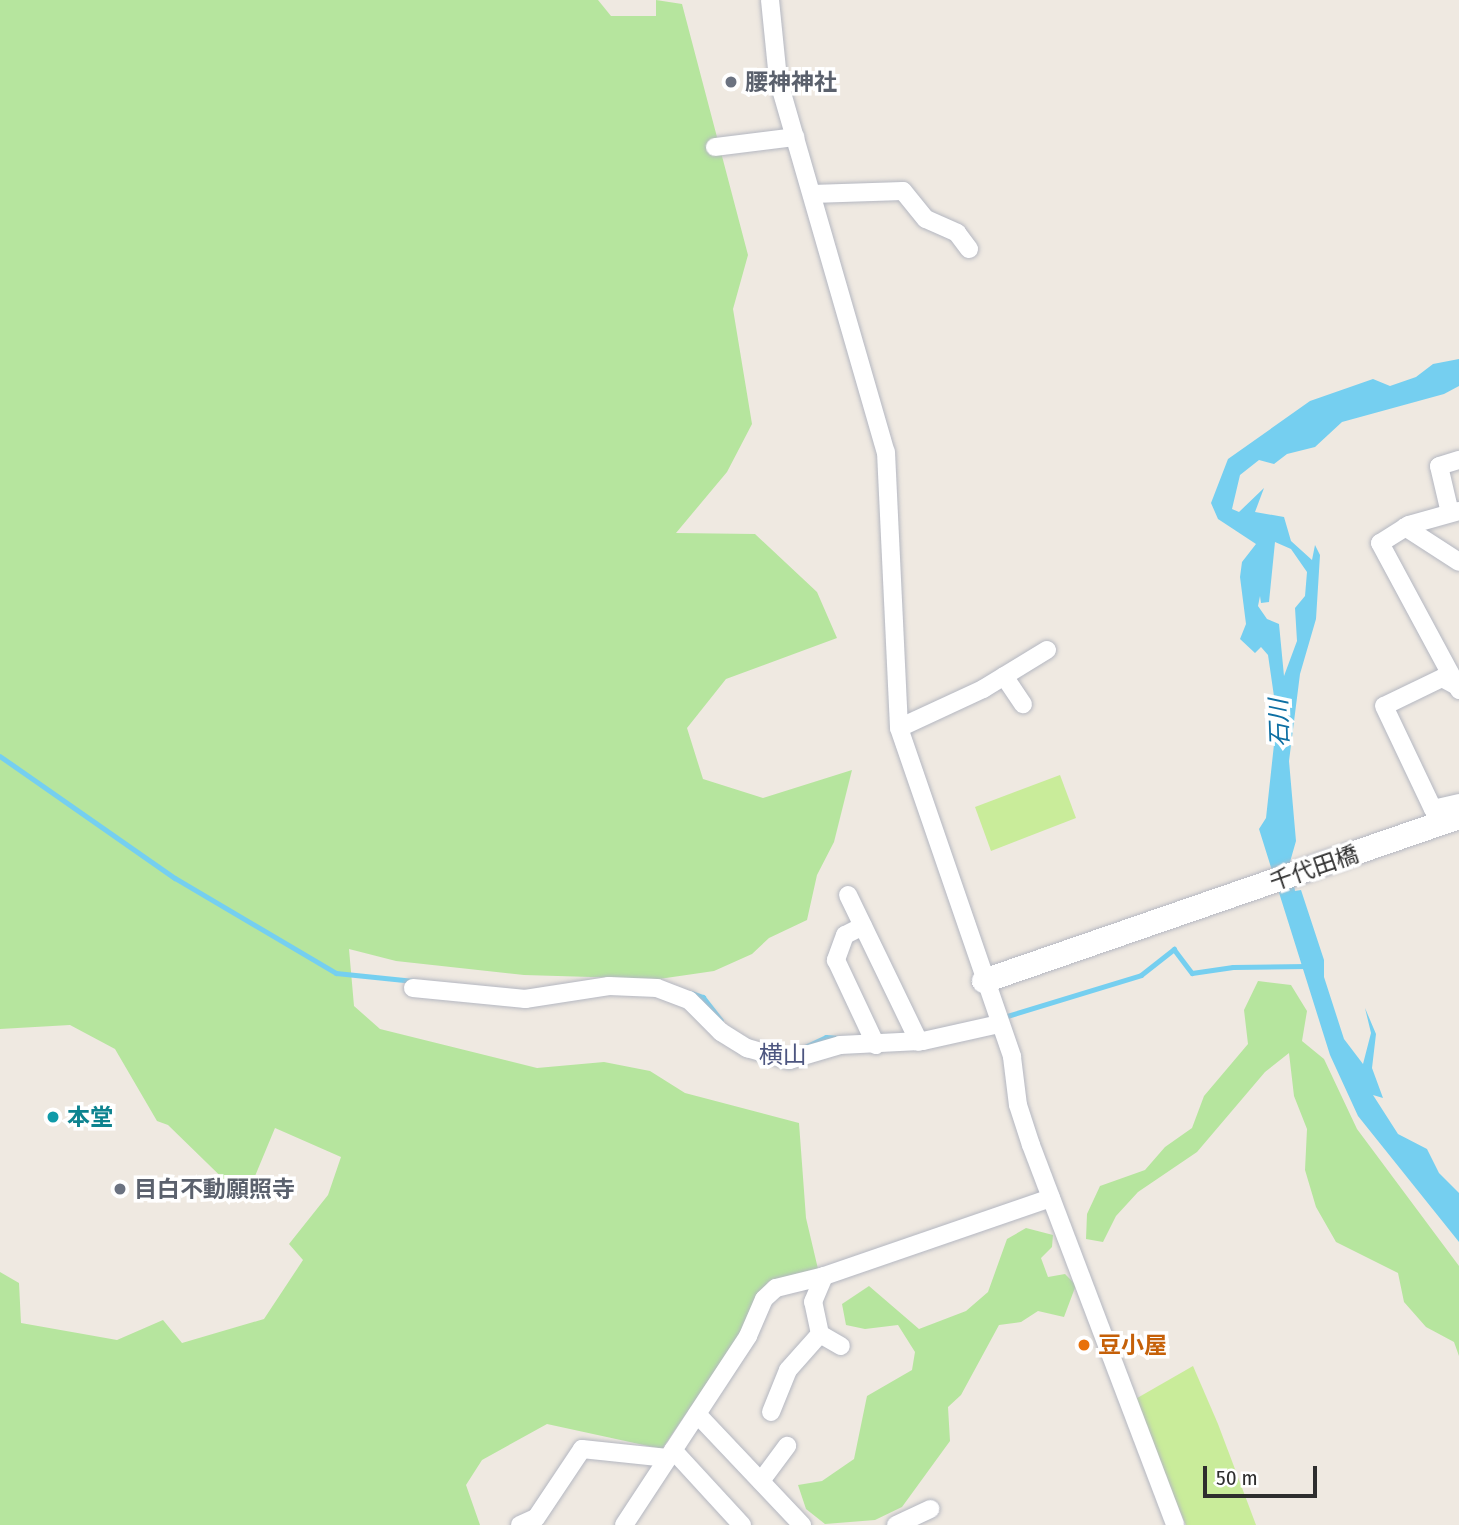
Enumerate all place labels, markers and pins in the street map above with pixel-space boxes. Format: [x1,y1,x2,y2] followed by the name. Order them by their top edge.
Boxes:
[745,68,837,96] place label: 腰神神社
[723,74,739,90] marker: 腰神神社
[67,1103,113,1131] place label: 本堂
[45,1109,61,1125] marker: 本堂
[134,1175,295,1203] place label: 目白不動願照寺
[112,1181,128,1197] marker: 目白不動願照寺
[1098,1331,1167,1359] place label: 豆小屋
[1076,1337,1092,1353] marker: 豆小屋

